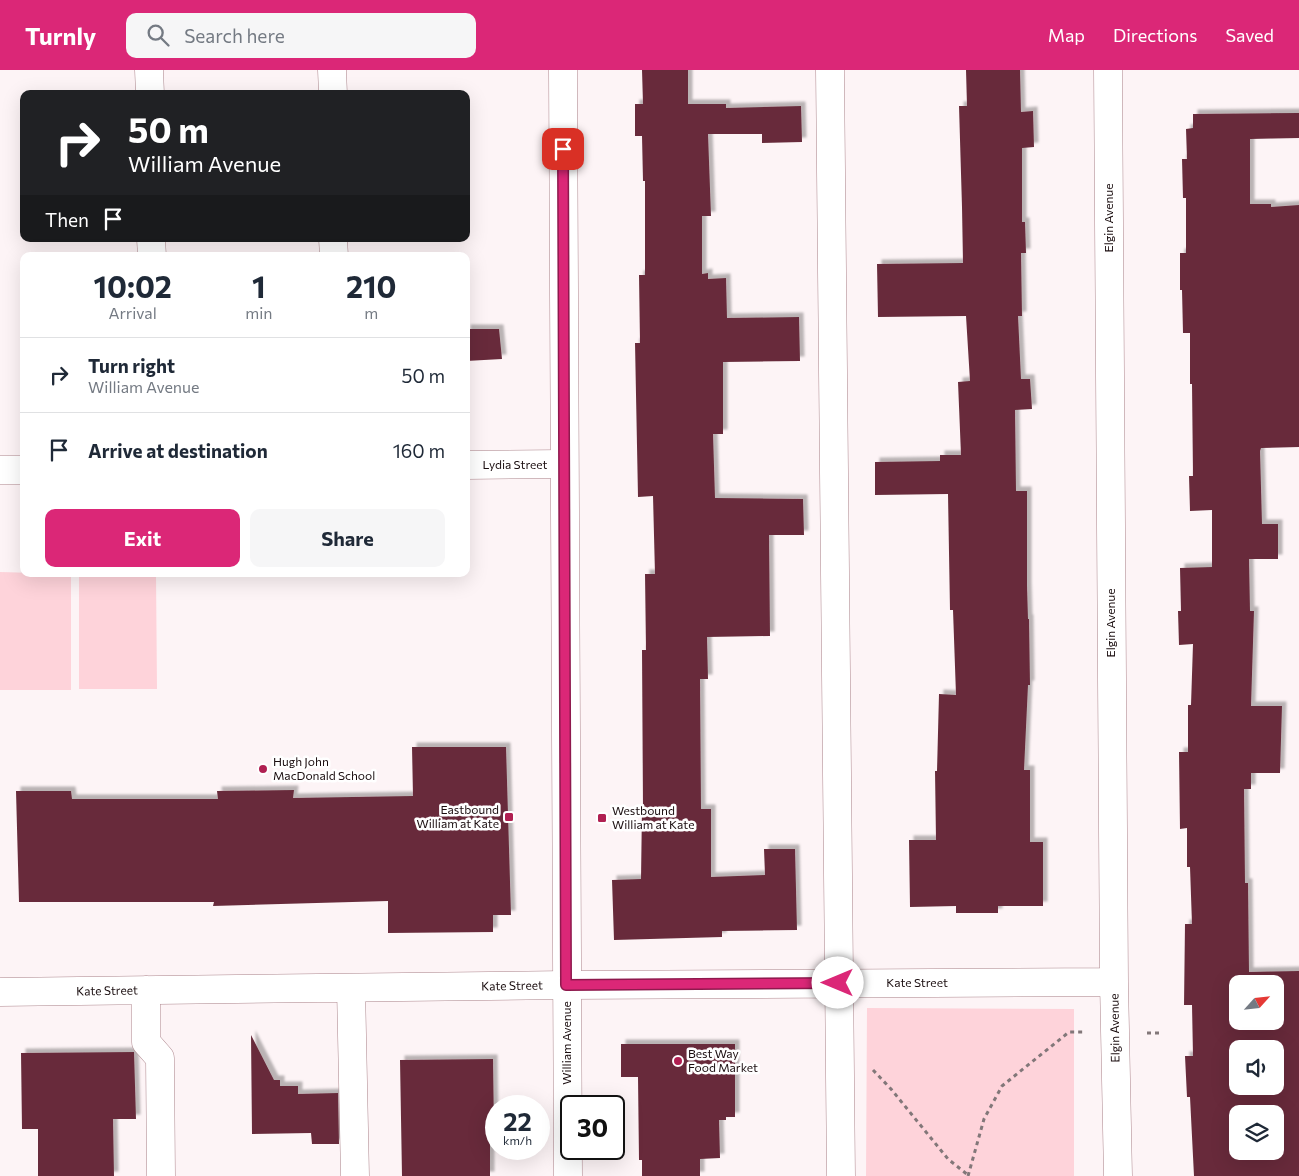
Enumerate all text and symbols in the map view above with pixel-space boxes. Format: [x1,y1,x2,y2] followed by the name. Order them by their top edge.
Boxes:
[126,13,476,58] search box
[25,21,96,50] text: Turnly
[144,21,172,49] icon: search
[184,24,285,47] text: Search here
[1048,24,1085,46] text: Map
[1113,24,1197,46] text: Directions
[1225,24,1274,46] text: Saved
[128,107,209,150] text: 50 m
[45,110,110,175] icon: right
[542,128,584,170] pin
[549,135,577,163] icon: arrive
[128,150,281,177] text: William Avenue
[1101,184,1115,252] street label: Elgin Avenue
[99,205,127,233] icon: arrive
[45,208,89,231] text: Then
[93,267,172,304] text: 10:02
[252,267,266,304] text: 1
[346,267,397,304] text: 210
[108,303,157,322] text: Arrival
[245,303,272,322] text: min
[364,303,378,322] text: m
[88,354,175,377] text: Turn right
[45,361,73,389] icon: right
[401,364,445,387] text: 50 m
[88,377,199,396] text: William Avenue
[45,436,73,464] icon: arrive
[88,439,268,462] text: Arrive at destination
[393,439,445,462] text: 160 m
[482,457,548,471] street label: Lydia Street
[45,509,240,567] button: Exit
[250,509,445,567] button: Share
[1103,589,1117,657] street label: Elgin Avenue
[273,754,375,782] place label: Hugh John MacDonald School
[257,763,269,775] marker: Hugh John MacDonald School
[416,802,499,830] place label: Eastbound William at Kate
[612,803,695,831] place label: Westbound William at Kate
[503,811,515,823] marker: Eastbound William at Kate
[596,812,608,824] marker: Westbound William at Kate
[811,956,863,1008] position arrow
[886,975,948,989] street label: Kate Street
[1229,975,1284,1030] north arrow
[1229,975,1284,1160] map controls
[481,977,543,993] street label: Kate Street
[76,982,138,998] street label: Kate Street
[1106,993,1122,1063] street label: Elgin Avenue
[559,1001,573,1085] street label: William Avenue
[1229,1040,1284,1095] button: sound
[688,1046,758,1074] place label: Best Way Food Market
[672,1055,684,1067] marker: Best Way Food Market
[560,1095,625,1160] speed limit sign: 30
[1229,1105,1284,1160] button: layers
[503,1106,532,1136] text: 22
[503,1133,532,1147] text: km/h

